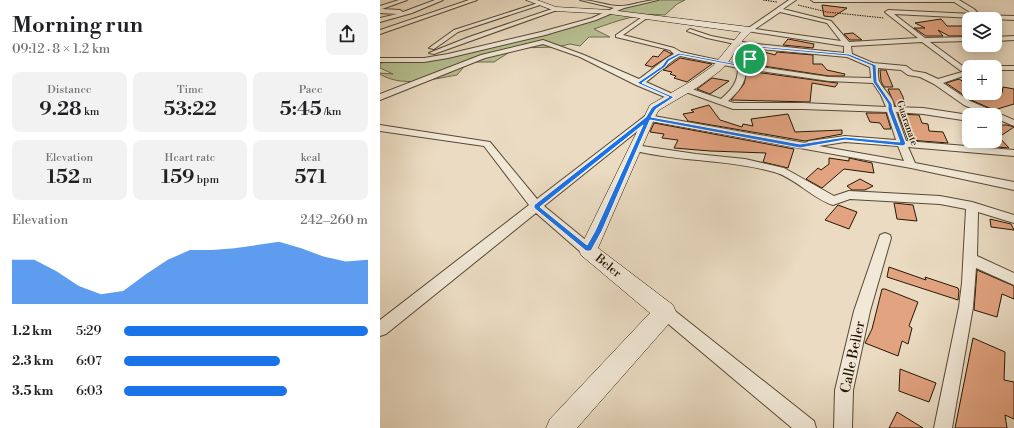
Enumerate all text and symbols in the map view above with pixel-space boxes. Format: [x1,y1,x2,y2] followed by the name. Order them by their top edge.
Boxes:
[12,12,143,39] text: Morning run
[962,12,1002,148] map controls
[962,12,1002,52] button: layers
[326,13,368,55] button: share
[12,41,110,57] text: 09:12 · 8 × 1.2 km
[733,42,767,76] pin
[739,48,761,70] icon: arrive
[962,60,1002,100] button: +
[47,83,92,97] text: Distance
[177,83,203,97] text: Time
[299,83,322,97] text: Pace
[39,97,82,122] text: 9.28
[163,97,217,122] text: 53:22
[280,97,322,122] text: 5:45
[894,99,920,147] street label: Guaranate
[82,105,99,119] text: km
[322,105,342,119] text: /km
[962,108,1002,148] button: −
[46,151,93,165] text: Elevation
[165,151,215,165] text: Heart rate
[301,151,321,165] text: kcal
[47,165,80,190] text: 152
[161,165,195,190] text: 159
[294,165,327,190] text: 571
[80,173,92,187] text: m
[195,173,219,187] text: bpm
[12,212,68,228] text: Elevation
[300,212,368,228] text: 242–260 m
[591,250,624,281] street label: Beler
[837,319,869,395] street label: Calle Beller
[12,323,52,339] text: 1.2 km
[76,323,101,339] text: 5:29
[12,353,53,369] text: 2.3 km
[76,353,102,369] text: 6:07
[12,383,53,399] text: 3.5 km
[76,383,103,399] text: 6:03

